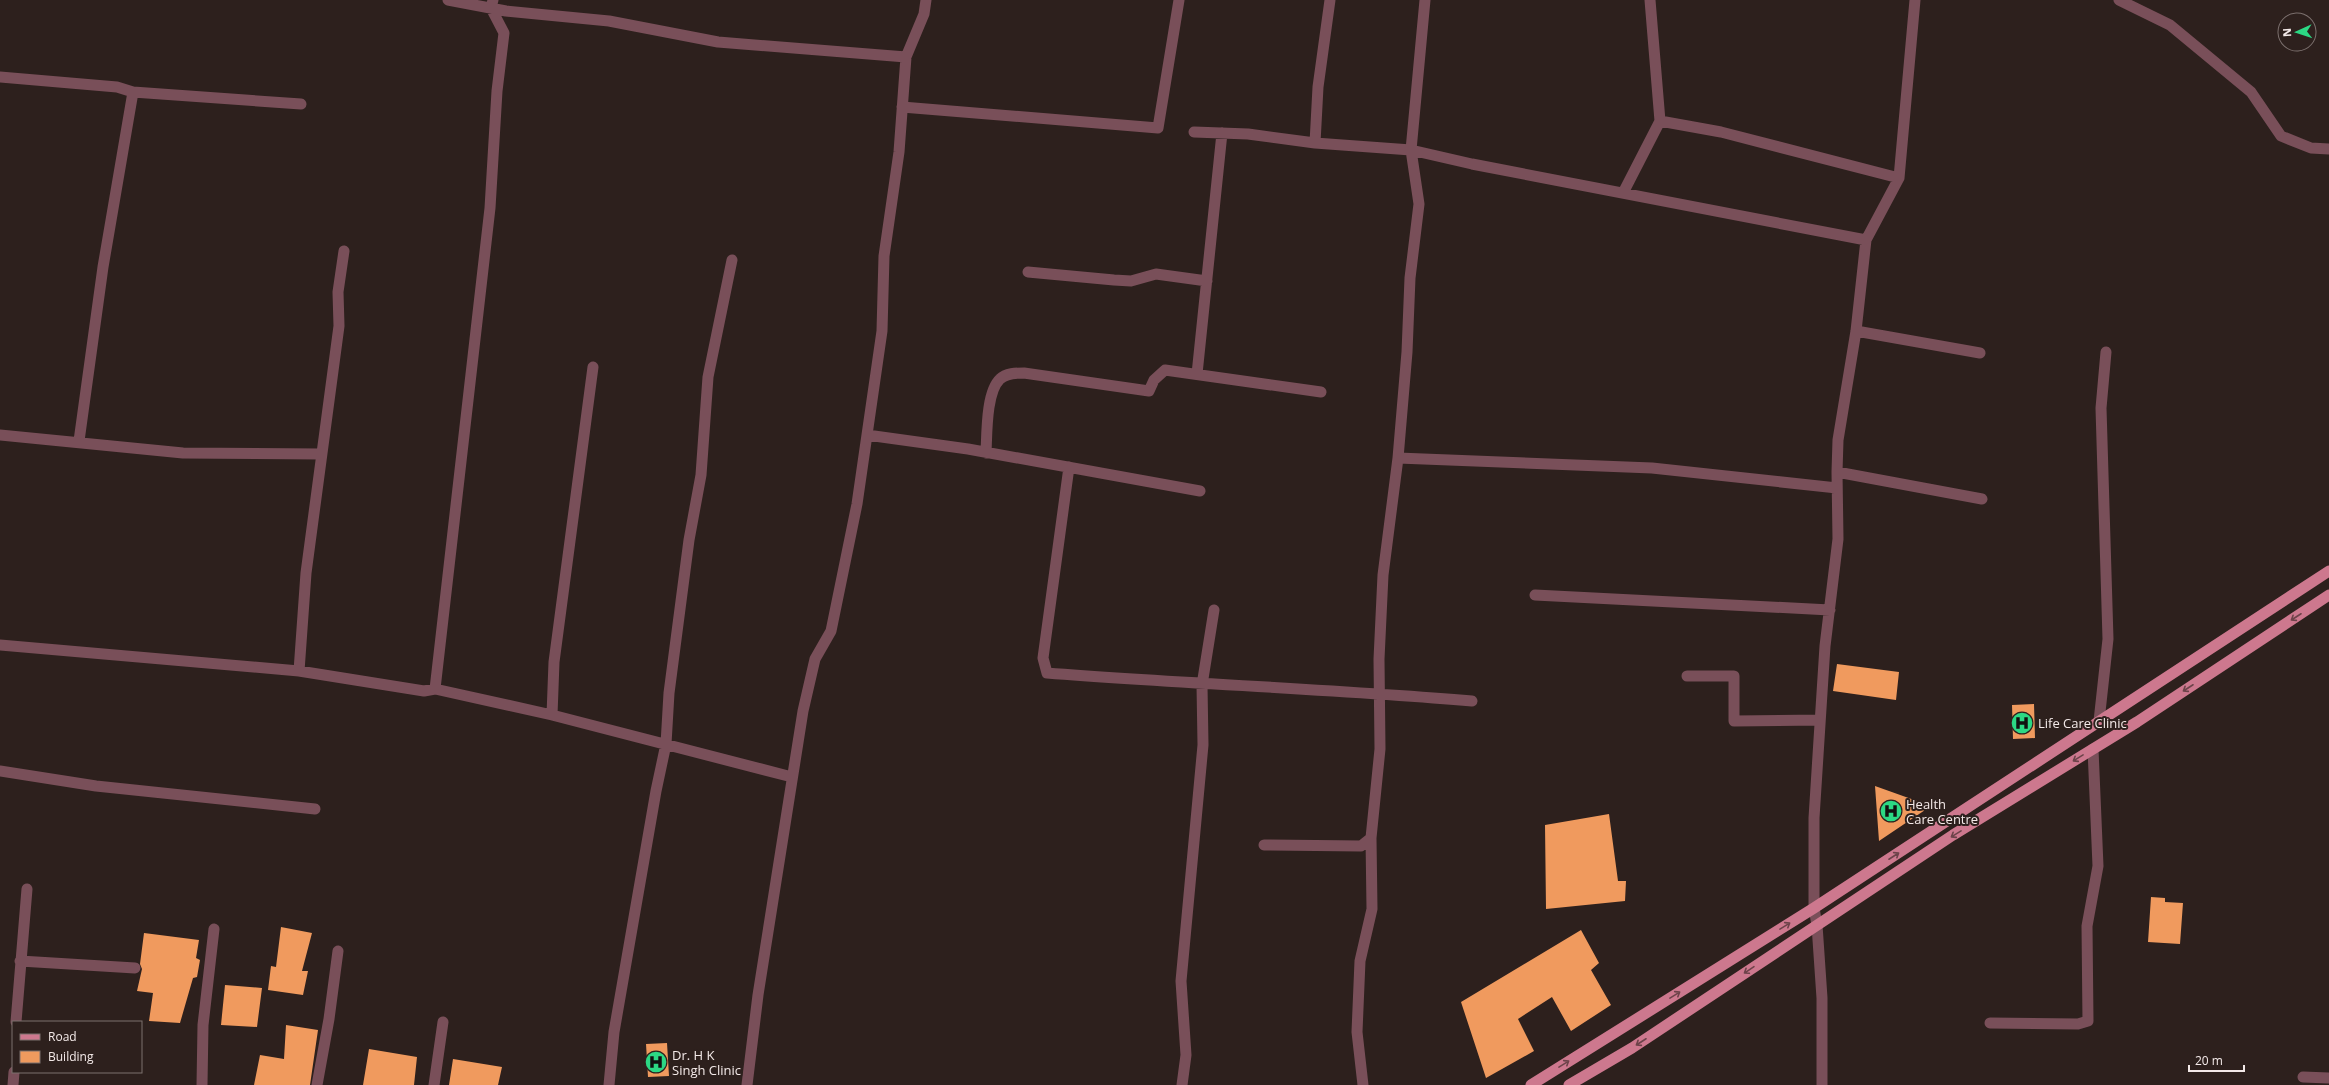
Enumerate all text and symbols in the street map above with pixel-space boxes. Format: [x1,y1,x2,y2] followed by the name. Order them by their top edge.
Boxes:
[2277,12,2317,52] north arrow
[2279,28,2294,37] text: N
[2291,613,2302,621] one-way arrow
[2183,684,2194,692] one-way arrow
[2009,710,2035,736] hospital icon: Life Care Clinic
[2038,714,2127,732] place label: Life Care Clinic
[2073,754,2084,762] one-way arrow
[1906,795,1978,828] place label: Health Care Centre
[1878,798,1904,824] hospital icon: Health Care Centre
[1951,830,1962,838] one-way arrow
[1888,851,1900,859] one-way arrow
[1779,922,1791,930] one-way arrow
[1744,966,1755,974] one-way arrow
[1669,991,1680,1000] one-way arrow
[12,1021,142,1073] legend
[48,1028,77,1045] text: Road
[1635,1038,1647,1046] one-way arrow
[672,1046,741,1079] place label: Dr. H K Singh Clinic
[2189,1047,2244,1073] scale bar
[48,1048,94,1065] text: Building
[643,1049,669,1075] hospital icon: Dr. H K Singh Clinic
[2195,1052,2223,1069] text: 20 m
[1558,1060,1570,1068] one-way arrow

